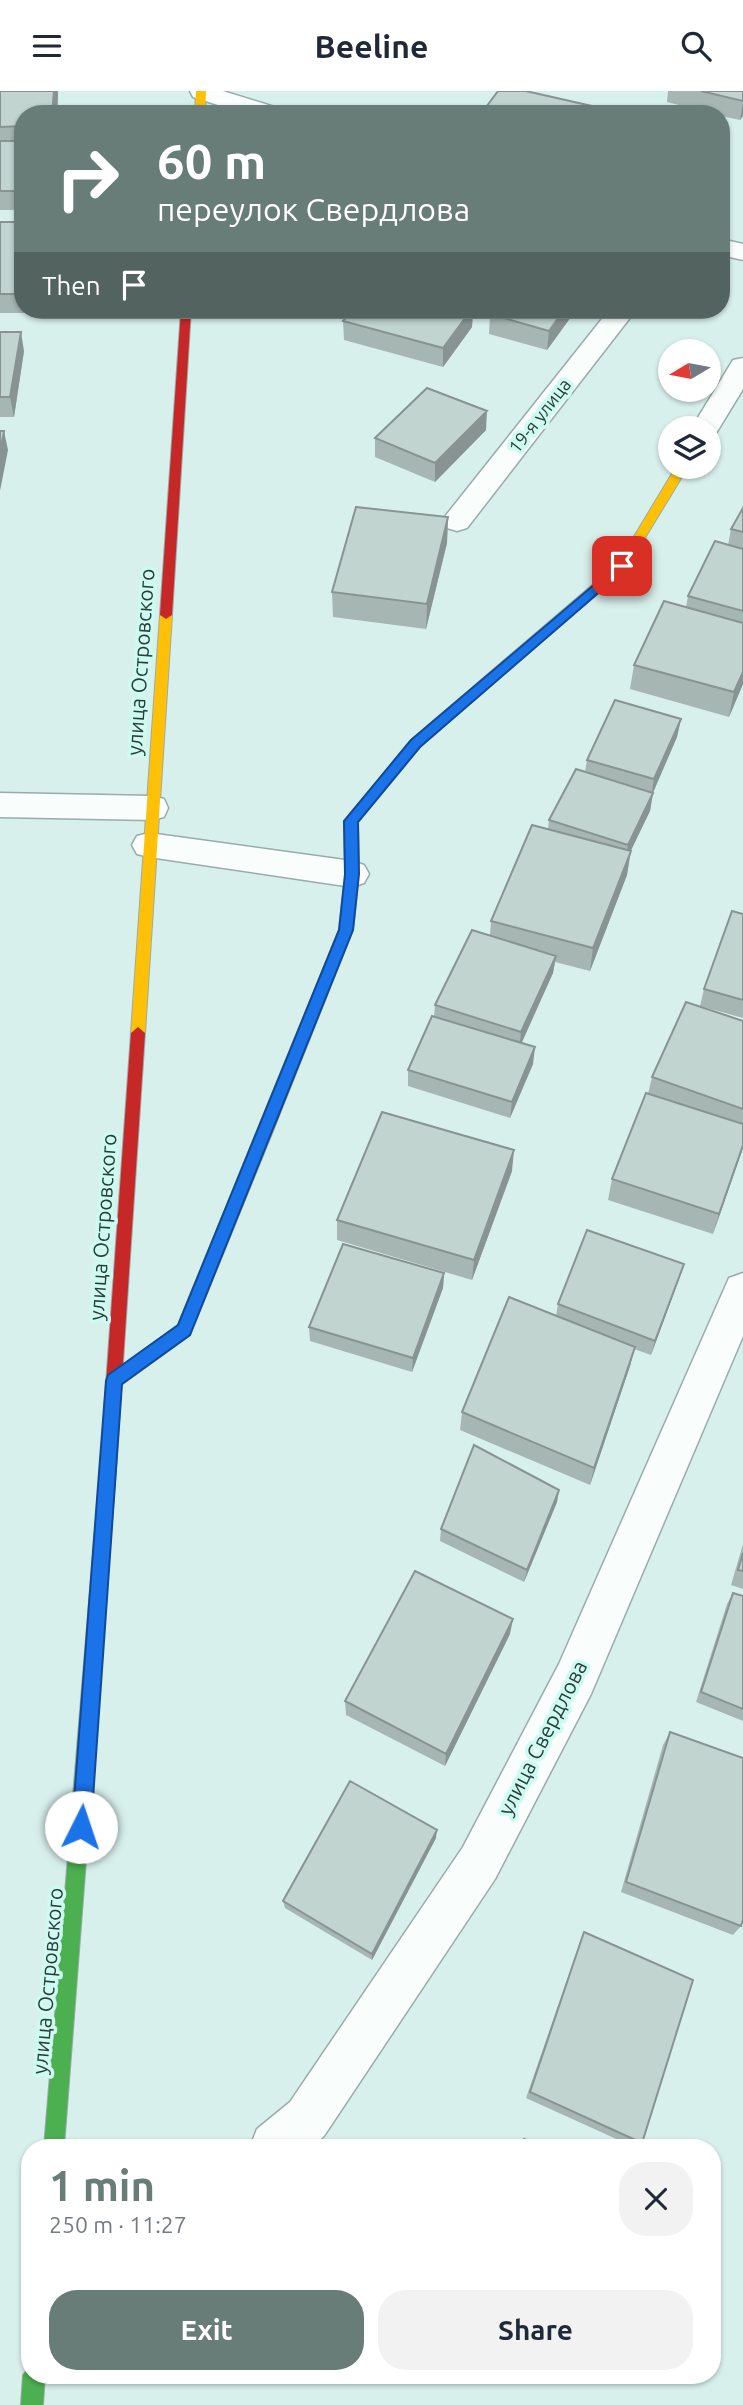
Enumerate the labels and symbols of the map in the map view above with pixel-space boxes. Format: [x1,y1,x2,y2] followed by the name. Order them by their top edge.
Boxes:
[658,339,721,403] north arrow
[504,374,574,456] street label: 19-я улица
[592,536,652,596] pin
[121,568,159,756] street label: улица Островского
[83,1133,121,1321] street label: улица Островского
[493,1656,591,1819] street label: улица Свердлова
[44,1790,118,1864] position arrow
[27,1887,67,2075] street label: улица Островского

